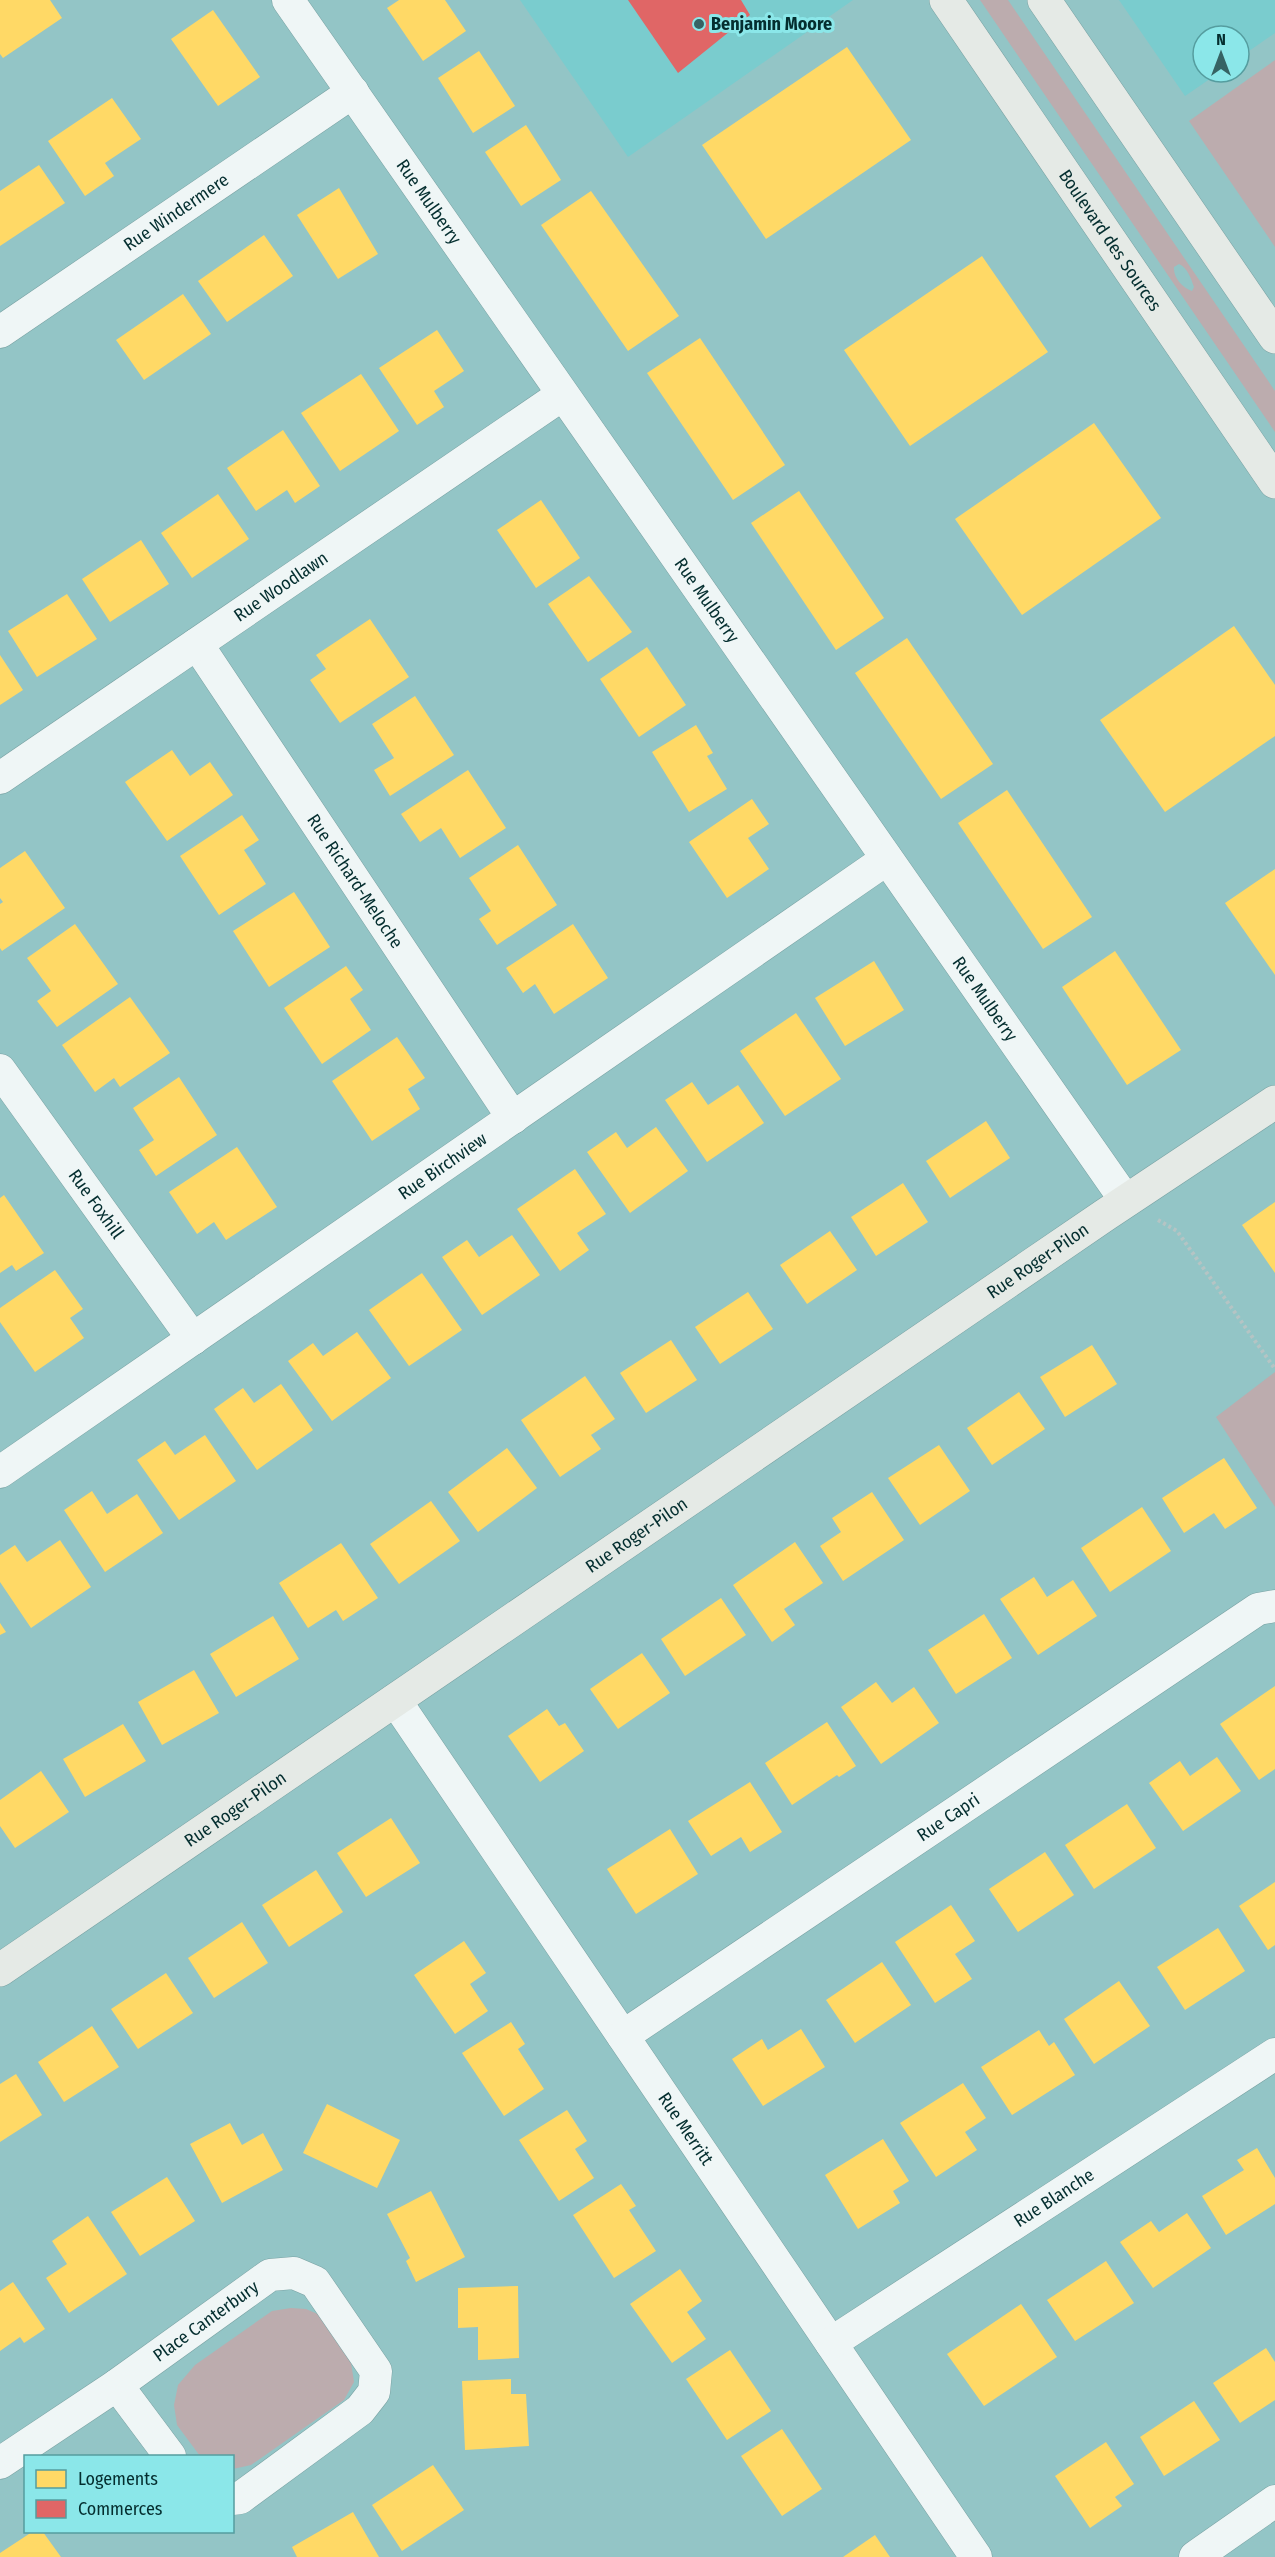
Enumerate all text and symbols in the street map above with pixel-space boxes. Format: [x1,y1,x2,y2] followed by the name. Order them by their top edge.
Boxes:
[711,13,832,35] place label: Benjamin Moore
[692,17,706,31] marker: Benjamin Moore
[1191,24,1251,84] north arrow
[1216,30,1226,49] text: N
[392,155,466,248] street label: Rue Mulberry
[1054,165,1166,316] street label: Boulevard des Sources
[119,169,233,256] street label: Rue Windermere
[230,547,332,626] street label: Rue Woodlawn
[670,554,744,647] street label: Rue Mulberry
[302,810,408,953] street label: Rue Richard-Meloche
[948,952,1022,1046] street label: Rue Mulberry
[394,1128,491,1204] street label: Rue Birchview
[64,1165,129,1243] street label: Rue Foxhill
[983,1218,1093,1303] street label: Rue Roger-Pilon
[581,1493,692,1578] street label: Rue Roger-Pilon
[180,1767,290,1852] street label: Rue Roger-Pilon
[913,1788,984,1846] street label: Rue Capri
[653,2088,718,2169] street label: Rue Merritt
[1010,2164,1098,2232] street label: Rue Blanche
[149,2276,263,2366] street label: Place Canterbury
[24,2455,234,2533] legend
[78,2468,158,2490] text: Logements
[78,2498,163,2520] text: Commerces

